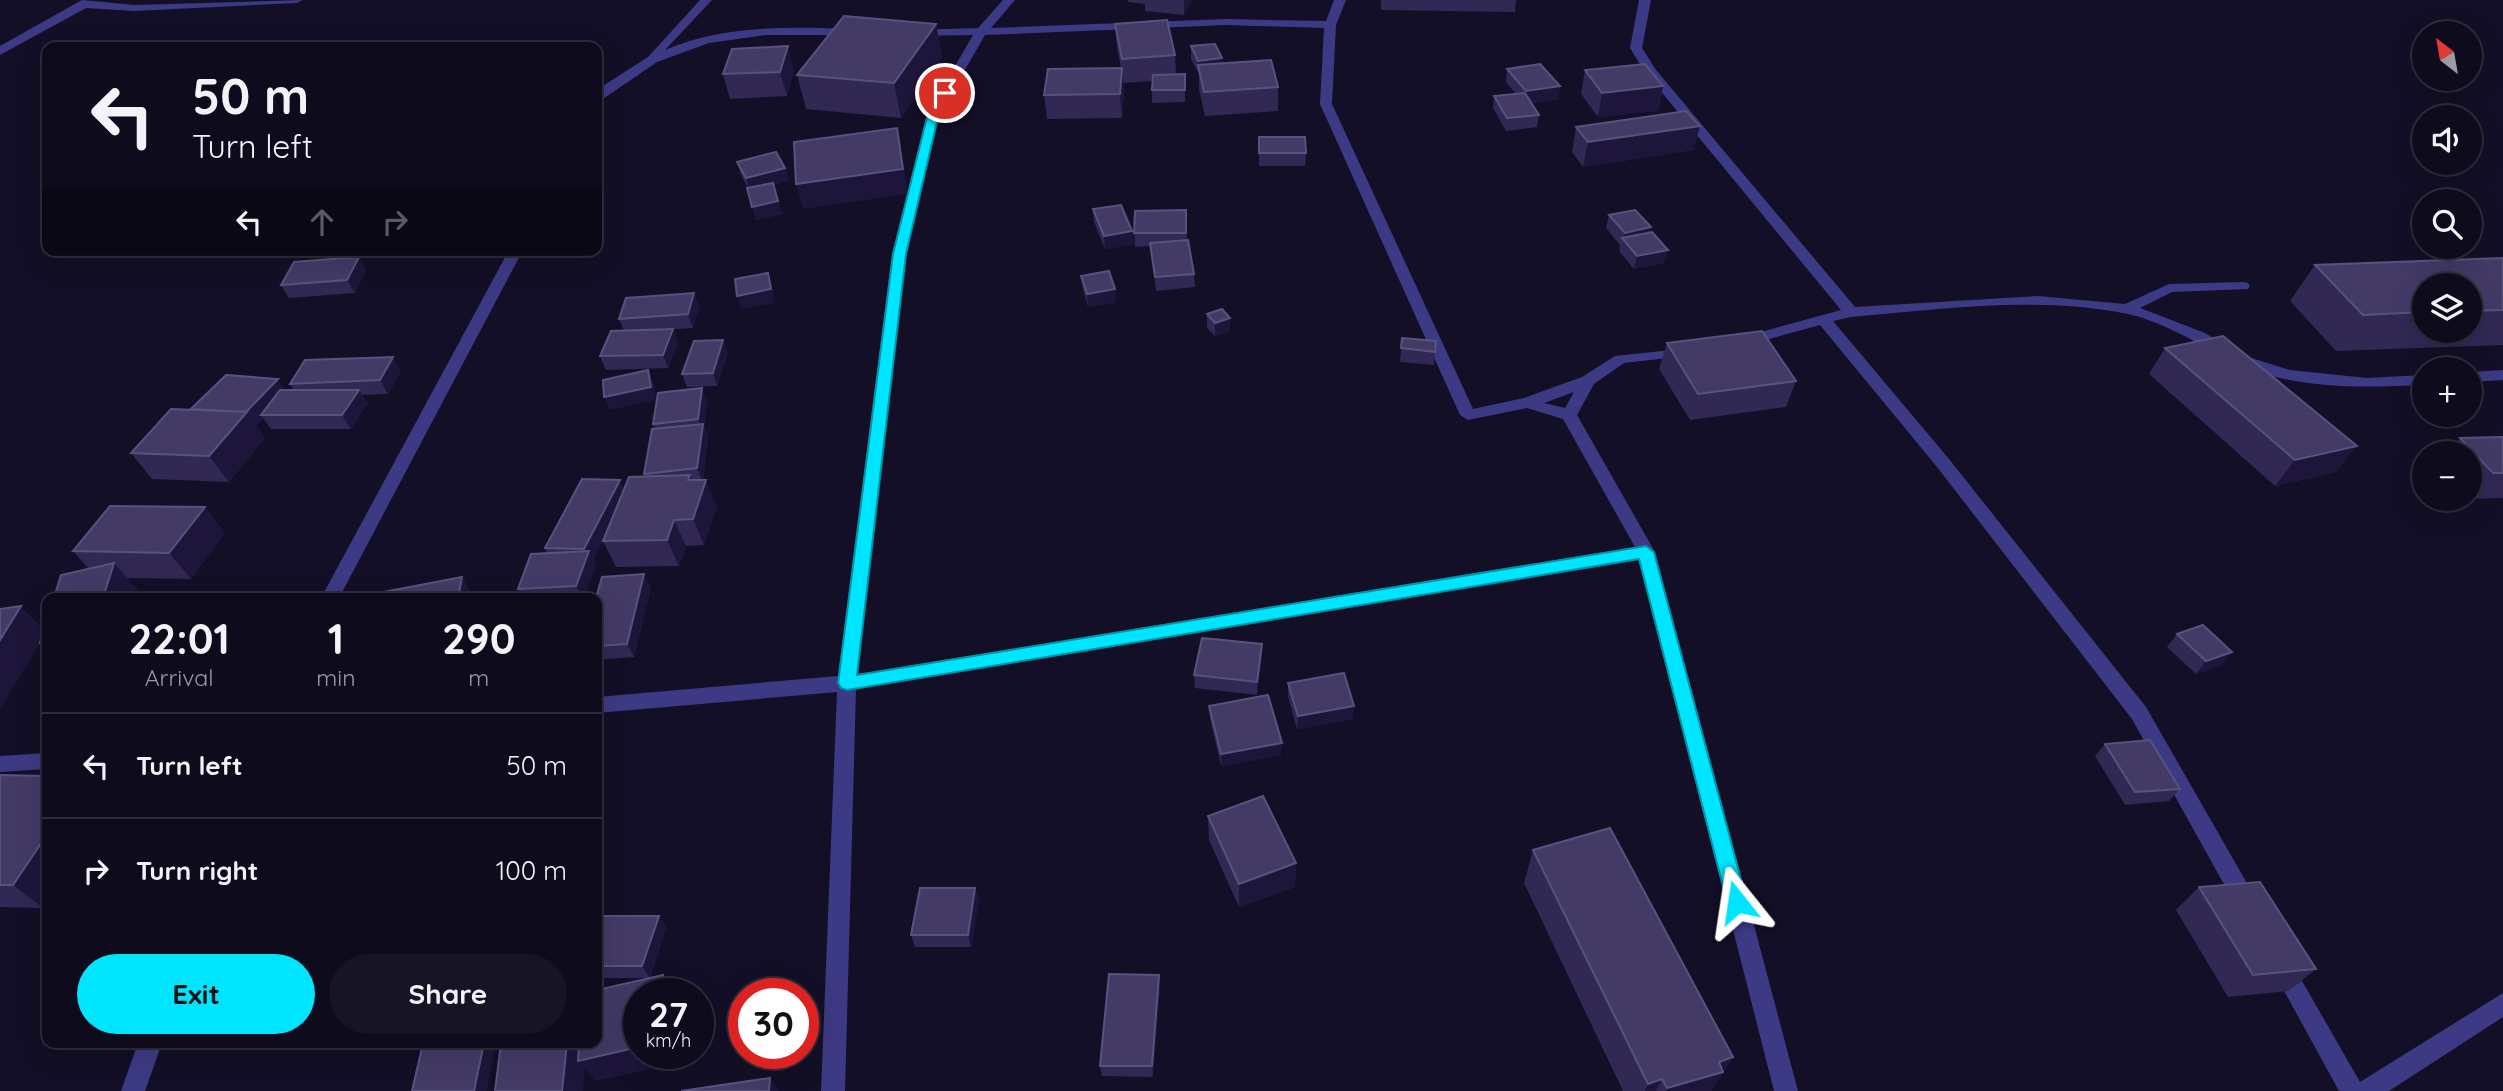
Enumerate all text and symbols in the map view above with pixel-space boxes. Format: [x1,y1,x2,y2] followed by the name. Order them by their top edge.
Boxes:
[2412,21,2482,91] north arrow
[2412,21,2482,511] map controls
[915,63,975,123] pin
[192,65,309,126] text: 50 m
[77,70,168,161] icon: left
[926,74,964,112] icon: arrive
[2412,105,2482,175] button: sound
[192,126,313,166] text: Turn left
[2412,189,2482,259] button: search
[230,203,268,241] icon: left
[303,203,341,241] icon: ahead
[376,203,414,241] icon: right
[2412,273,2482,343] button: layers
[2412,357,2482,427] button: +
[2412,441,2482,511] button: −
[128,612,230,665] text: 22:01
[328,612,344,665] text: 1
[442,612,516,665] text: 290
[145,663,214,692] text: Arrival
[316,663,356,692] text: min
[468,663,489,692] text: m
[77,747,115,785] icon: left
[136,749,243,782] text: Turn left
[507,749,567,782] text: 50 m
[77,852,115,890] icon: right
[136,854,258,887] text: Turn right
[496,854,567,887] text: 100 m
[1700,865,1774,939] position arrow
[77,954,315,1034] button: Exit
[329,954,567,1034] button: Share
[728,978,819,1069] speed limit sign: 30
[649,992,688,1036] text: 27
[646,1029,691,1052] text: km/h

